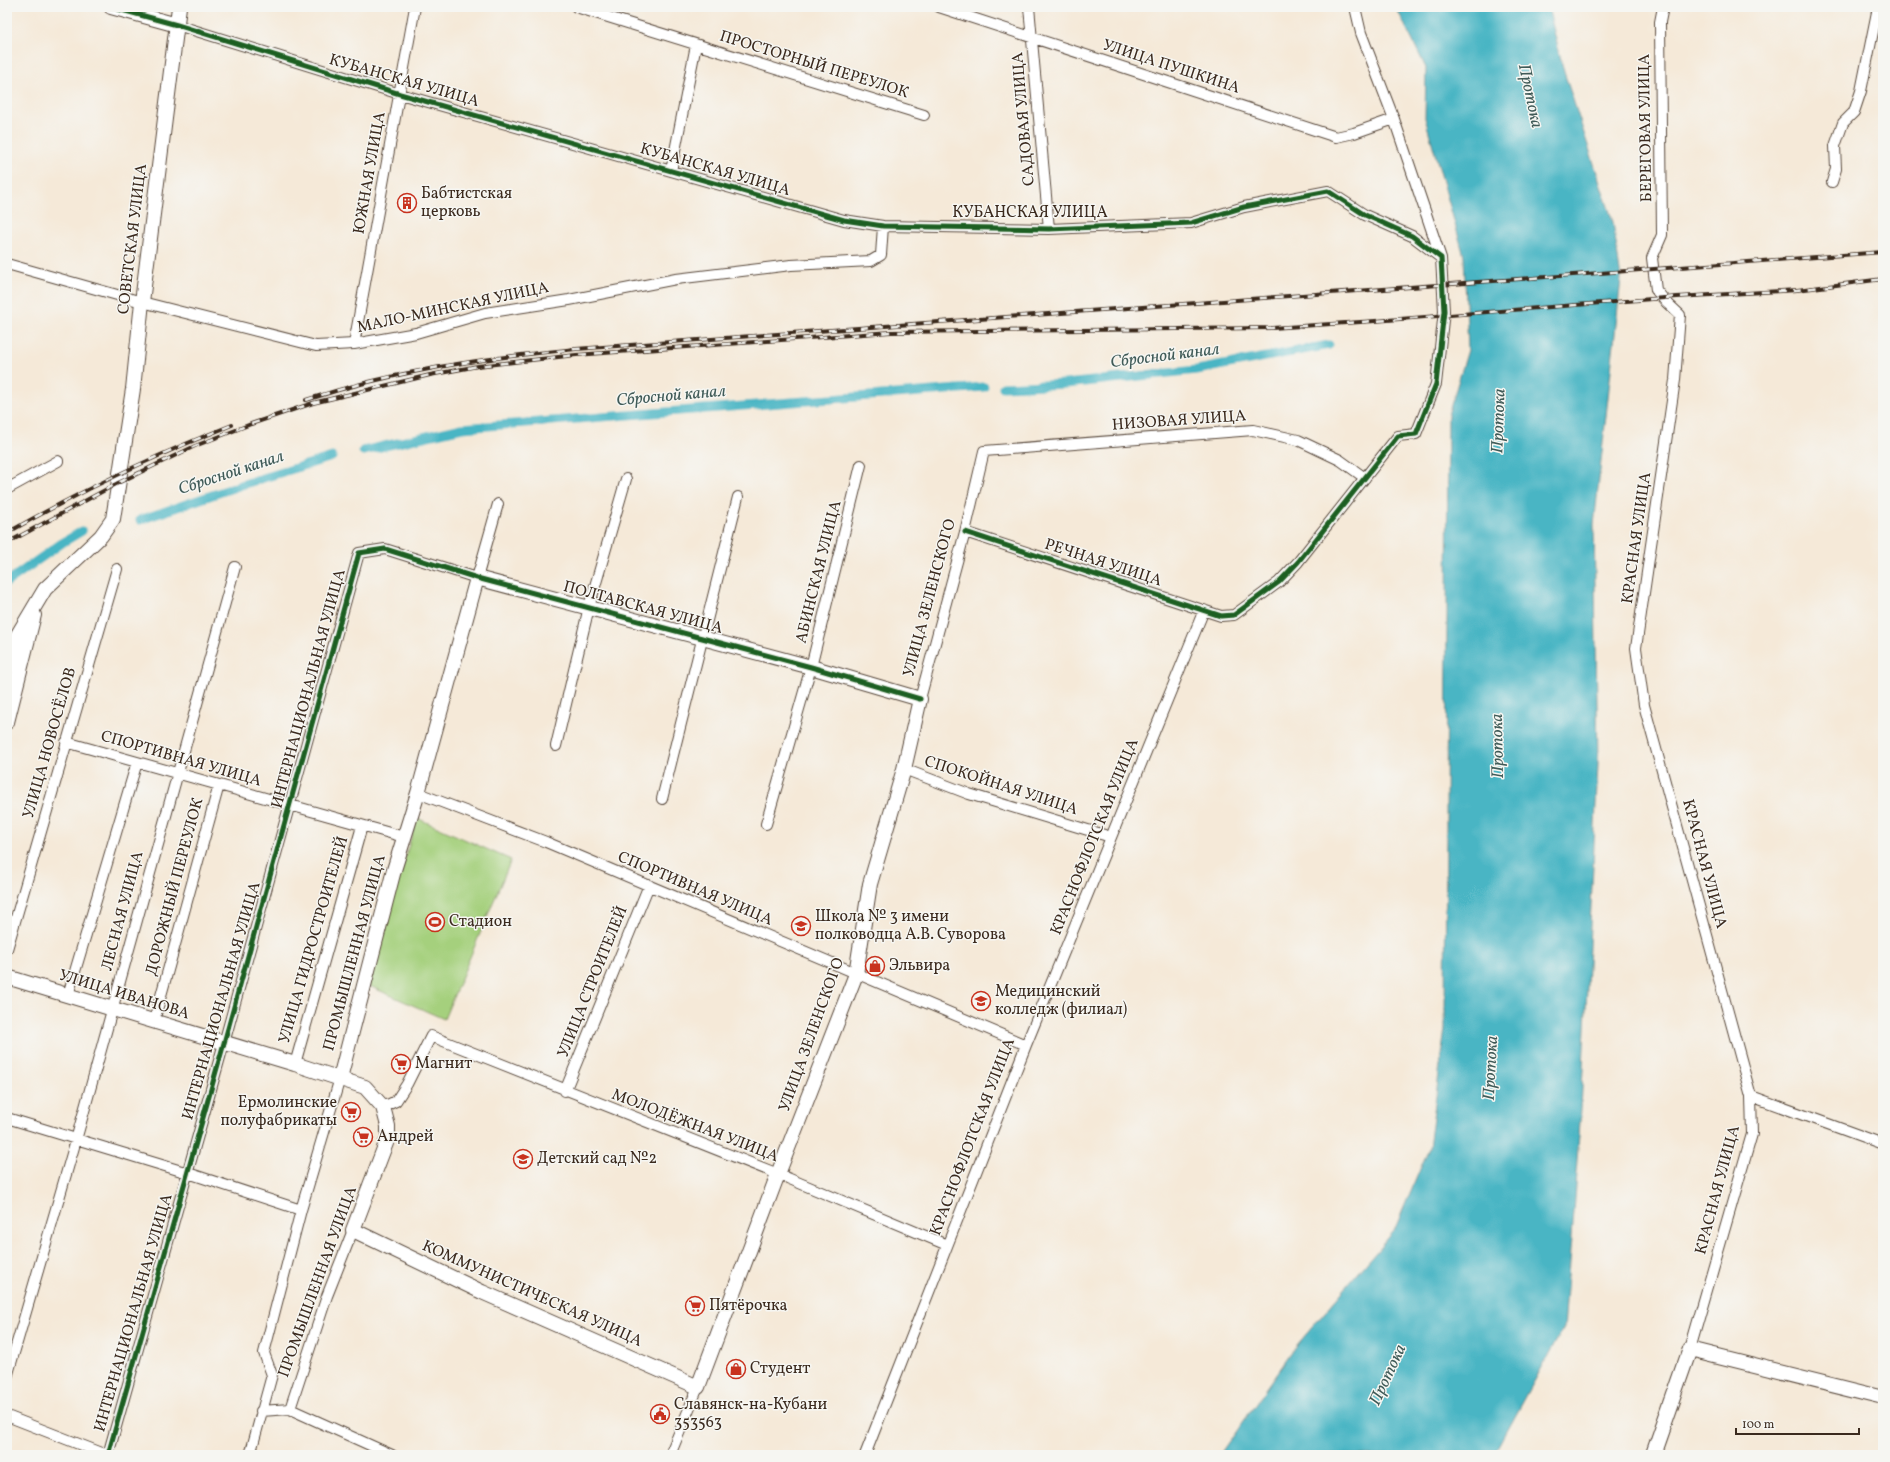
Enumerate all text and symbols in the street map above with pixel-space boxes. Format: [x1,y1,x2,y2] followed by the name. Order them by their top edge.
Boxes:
[717,26,911,104] street label: ПРОСТОРНЫЙ ПЕРЕУЛОК
[1100,34,1242,100] street label: УЛИЦА ПУШКИНА
[326,49,482,113] street label: КУБАНСКАЯ УЛИЦА
[1007,51,1041,187] street label: САДОВАЯ УЛИЦА
[1634,54,1658,202] street label: БЕРЕГОВАЯ УЛИЦА
[1512,62,1548,130] water label: Протока
[348,110,392,236] street label: ЮЖНАЯ УЛИЦА
[637,138,793,202] street label: КУБАНСКАЯ УЛИЦА
[113,162,153,316] street label: СОВЕТСКАЯ УЛИЦА
[421,183,512,223] place label: Бабтистская церковь
[396,192,418,214] building icon: Бабтистская церковь
[952,202,1108,224] street label: КУБАНСКАЯ УЛИЦА
[355,277,551,339] street label: МАЛО-МИНСКАЯ УЛИЦА
[1109,338,1221,374] water label: Сбросной канал
[615,380,727,412] water label: Сбросной канал
[1486,388,1512,454] water label: Протока
[1111,405,1247,437] street label: НИЗОВАЯ УЛИЦА
[175,445,287,501] water label: Сбросной канал
[1617,471,1657,605] street label: КРАСНАЯ УЛИЦА
[791,498,847,646] street label: АБИНСКАЯ УЛИЦА
[898,516,962,679] street label: УЛИЦА ЗЕЛЕНСКОГО
[1041,534,1165,592] street label: РЕЧНАЯ УЛИЦА
[266,567,352,811] street label: ИНТЕРНАЦИОНАЛЬНАЯ УЛИЦА
[561,576,725,640] street label: ПОЛТАВСКАЯ УЛИЦА
[18,665,82,821] street label: УЛИЦА НОВОСЁЛОВ
[1486,713,1510,779] water label: Протока
[98,725,264,793] street label: СПОРТИВНАЯ УЛИЦА
[1045,736,1145,938] street label: КРАСНОФЛОТСКАЯ УЛИЦА
[921,751,1081,821] street label: СПОКОЙНАЯ УЛИЦА
[141,796,209,978] street label: ДОРОЖНЫЙ ПЕРЕУЛОК
[1676,797,1732,931] street label: КРАСНАЯ УЛИЦА
[274,834,354,1046] street label: УЛИЦА ГИДРОСТРОИТЕЛЕЙ
[614,846,776,932] street label: СПОРТИВНАЯ УЛИЦА
[96,849,150,973] street label: ЛЕСНАЯ УЛИЦА
[318,853,392,1053] street label: ПРОМЫШЛЕННАЯ УЛИЦА
[177,879,267,1123] street label: ИНТЕРНАЦИОНАЛЬНАЯ УЛИЦА
[553,903,633,1061] street label: УЛИЦА СТРОИТЕЛЕЙ
[815,906,1006,946] place label: Школа № 3 имени полководца А.В. Суворова
[424,911,446,933] sports icon: Стадион
[449,911,512,933] place label: Стадион
[790,915,812,937] school or university icon: Школа № 3 имени полководца А.В. Суворова
[774,954,850,1115] street label: УЛИЦА ЗЕЛЕНСКОГО
[864,955,886,977] shop icon: Эльвира
[889,955,950,977] place label: Эльвира
[56,965,192,1025] street label: УЛИЦА ИВАНОВА
[995,981,1128,1021] place label: Медицинский колледж (филиал)
[970,990,992,1012] school or university icon: Медицинский колледж (филиал)
[925,1035,1021,1239] street label: КРАСНОФЛОТСКАЯ УЛИЦА
[1478,1035,1504,1101] water label: Протока
[390,1053,412,1075] supermarket icon: Магнит
[415,1053,472,1075] place label: Магнит
[608,1084,782,1168] street label: МОЛОДЁЖНАЯ УЛИЦА
[220,1092,337,1132] place label: Ермолинские полуфабрикаты
[340,1101,362,1123] supermarket icon: Ермолинские полуфабрикаты
[1690,1123,1746,1257] street label: КРАСНАЯ УЛИЦА
[352,1126,374,1148] supermarket icon: Андрей
[377,1126,434,1148] place label: Андрей
[512,1148,534,1170] school or university icon: Детский сад №2
[537,1148,657,1170] place label: Детский сад №2
[273,1183,363,1381] street label: ПРОМЫШЛЕННАЯ УЛИЦА
[89,1191,179,1435] street label: ИНТЕРНАЦИОНАЛЬНАЯ УЛИЦА
[418,1235,646,1353] street label: КОММУНИСТИЧЕСКАЯ УЛИЦА
[684,1295,706,1317] supermarket icon: Пятёрочка
[709,1295,788,1317] place label: Пятёрочка
[1364,1341,1412,1409] water label: Протока
[725,1358,747,1380] shop icon: Студент
[750,1358,810,1380] place label: Студент
[674,1394,827,1434] place label: Славянск-на-Кубани 353563
[649,1403,671,1425] public building icon: Славянск-на-Кубани 353563
[1736,1410,1859,1436] scale bar
[1742,1417,1775,1433] text: 100 m

